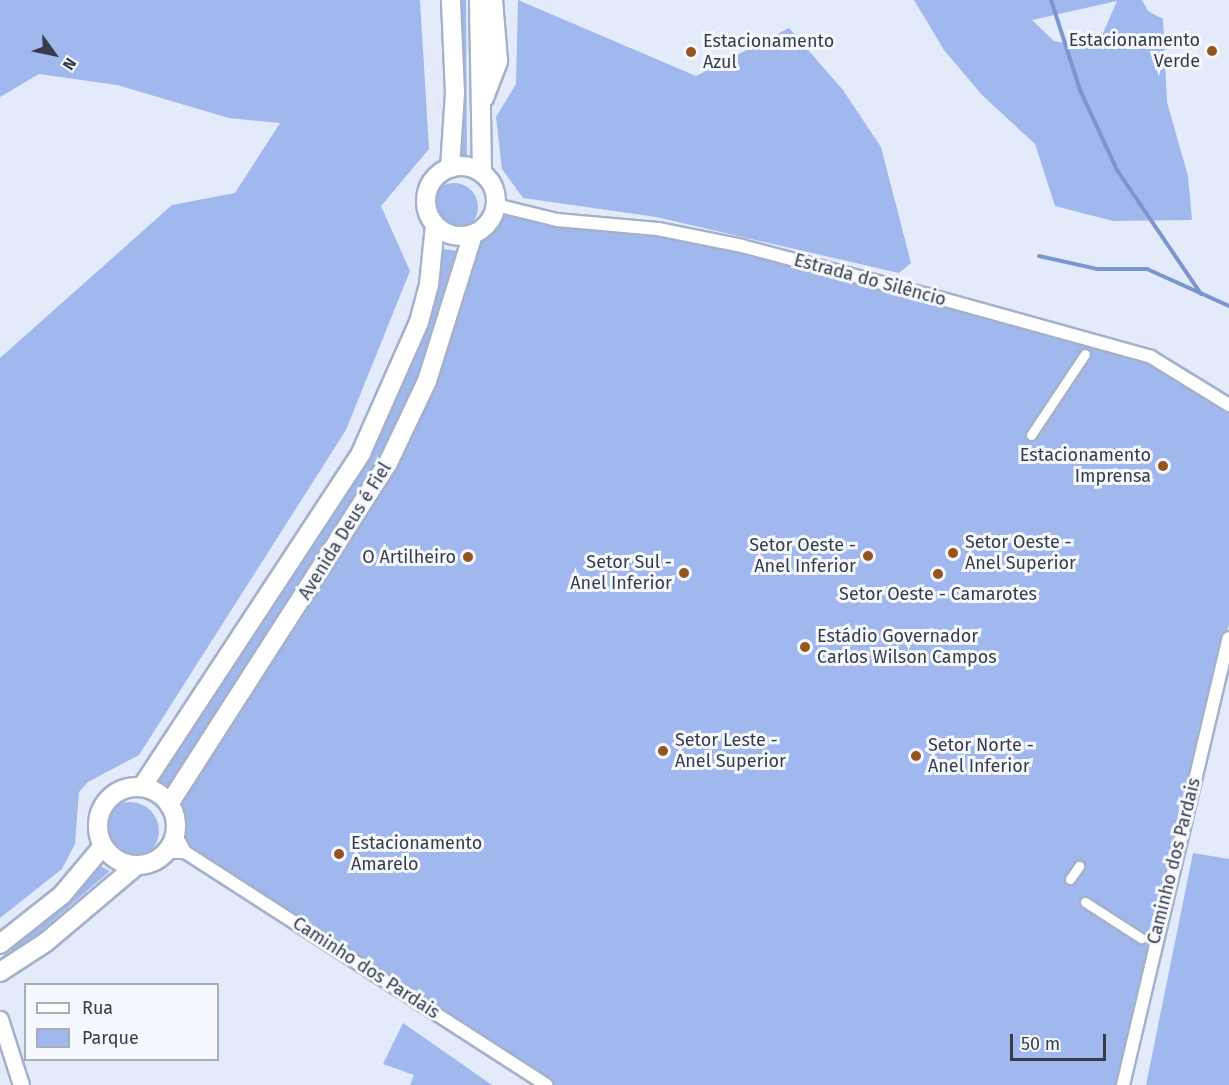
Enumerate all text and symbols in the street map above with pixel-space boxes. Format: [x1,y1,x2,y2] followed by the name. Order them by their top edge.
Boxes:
[24,24,84,84] north arrow
[1069,30,1200,72] place label: Estacionamento Verde
[703,31,834,74] place label: Estacionamento Azul
[1205,44,1219,58] marker: Estacionamento Verde
[684,45,698,59] marker: Estacionamento Azul
[59,54,80,74] text: N
[792,249,948,311] street label: Estrada do Silêncio
[1020,445,1151,488] place label: Estacionamento Imprensa
[294,458,396,604] street label: Avenida Deus é Fiel
[1156,459,1170,473] marker: Estacionamento Imprensa
[965,532,1076,574] place label: Setor Oeste - Anel Superior
[749,535,856,578] place label: Setor Oeste - Anel Inferior
[362,546,456,568] place label: O Artilheiro
[946,546,960,560] marker: Setor Oeste - Anel Superior
[861,549,875,563] marker: Setor Oeste - Anel Inferior
[461,550,475,564] marker: O Artilheiro
[570,552,672,594] place label: Setor Sul - Anel Inferior
[677,566,691,580] marker: Setor Sul - Anel Inferior
[931,567,945,581] marker: Setor Oeste - Camarotes
[839,583,1037,605] place label: Setor Oeste - Camarotes
[817,626,997,668] place label: Estádio Governador Carlos Wilson Campos
[798,640,812,654] marker: Estádio Governador Carlos Wilson Campos
[675,730,786,772] place label: Setor Leste - Anel Superior
[928,735,1034,777] place label: Setor Norte - Anel Inferior
[656,744,670,758] marker: Setor Leste - Anel Superior
[909,749,923,763] marker: Setor Norte - Anel Inferior
[1143,776,1205,946] street label: Caminho dos Pardais
[351,833,482,876] place label: Estacionamento Amarelo
[332,847,346,861] marker: Estacionamento Amarelo
[289,912,443,1024] street label: Caminho dos Pardais
[24,983,219,1061] legend
[82,997,113,1019] text: Rua
[1013,1022,1109,1060] scale bar
[82,1027,139,1049] text: Parque
[1021,1033,1060,1055] text: 50 m

